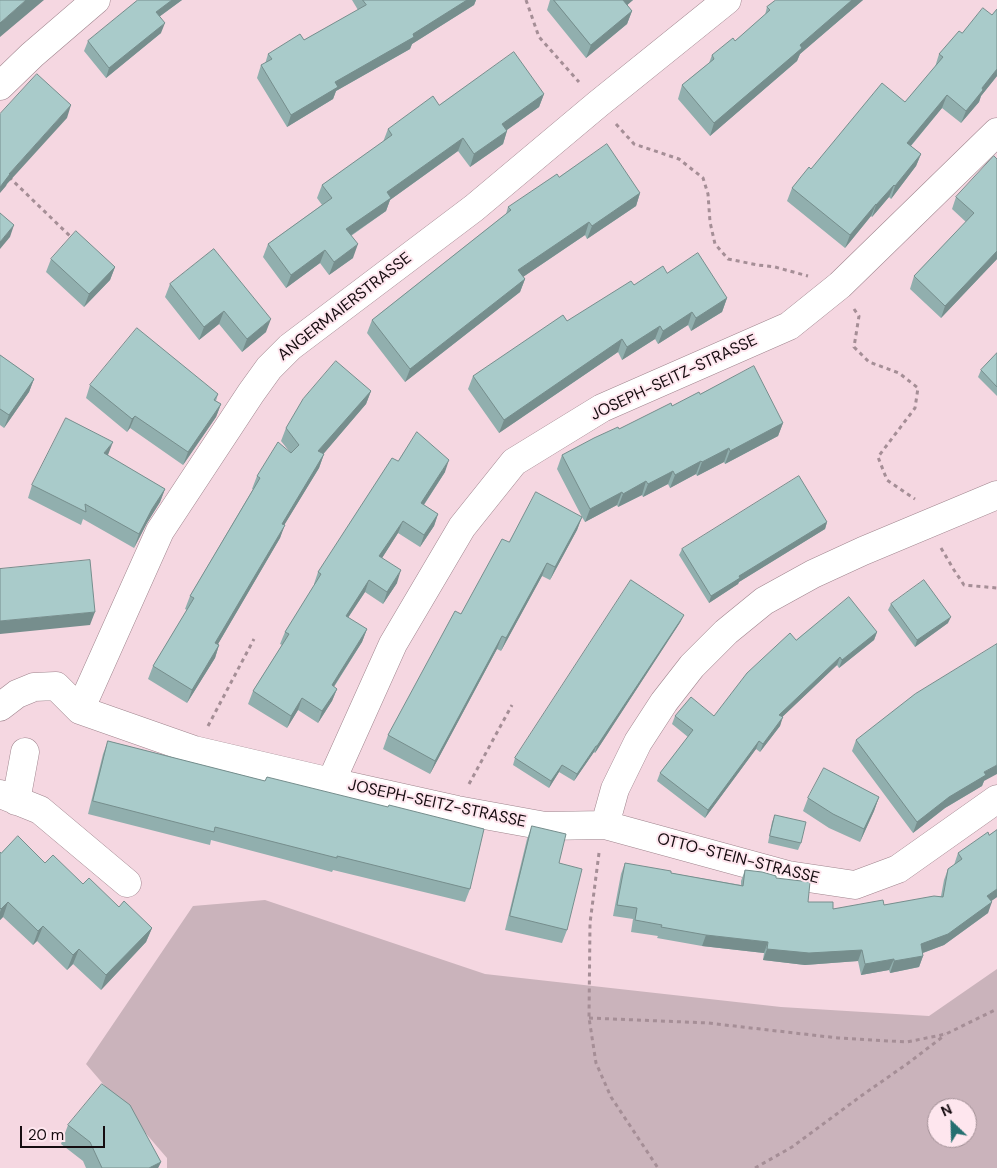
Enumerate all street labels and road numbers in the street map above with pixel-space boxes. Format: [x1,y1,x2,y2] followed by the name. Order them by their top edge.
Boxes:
[274,249,416,365] street label: ANGERMAIERSTRASSE
[588,331,760,425] street label: JOSEPH-SEITZ-STRASSE
[346,776,528,832] street label: JOSEPH-SEITZ-STRASSE
[655,830,821,888] street label: OTTO-STEIN-STRASSE

